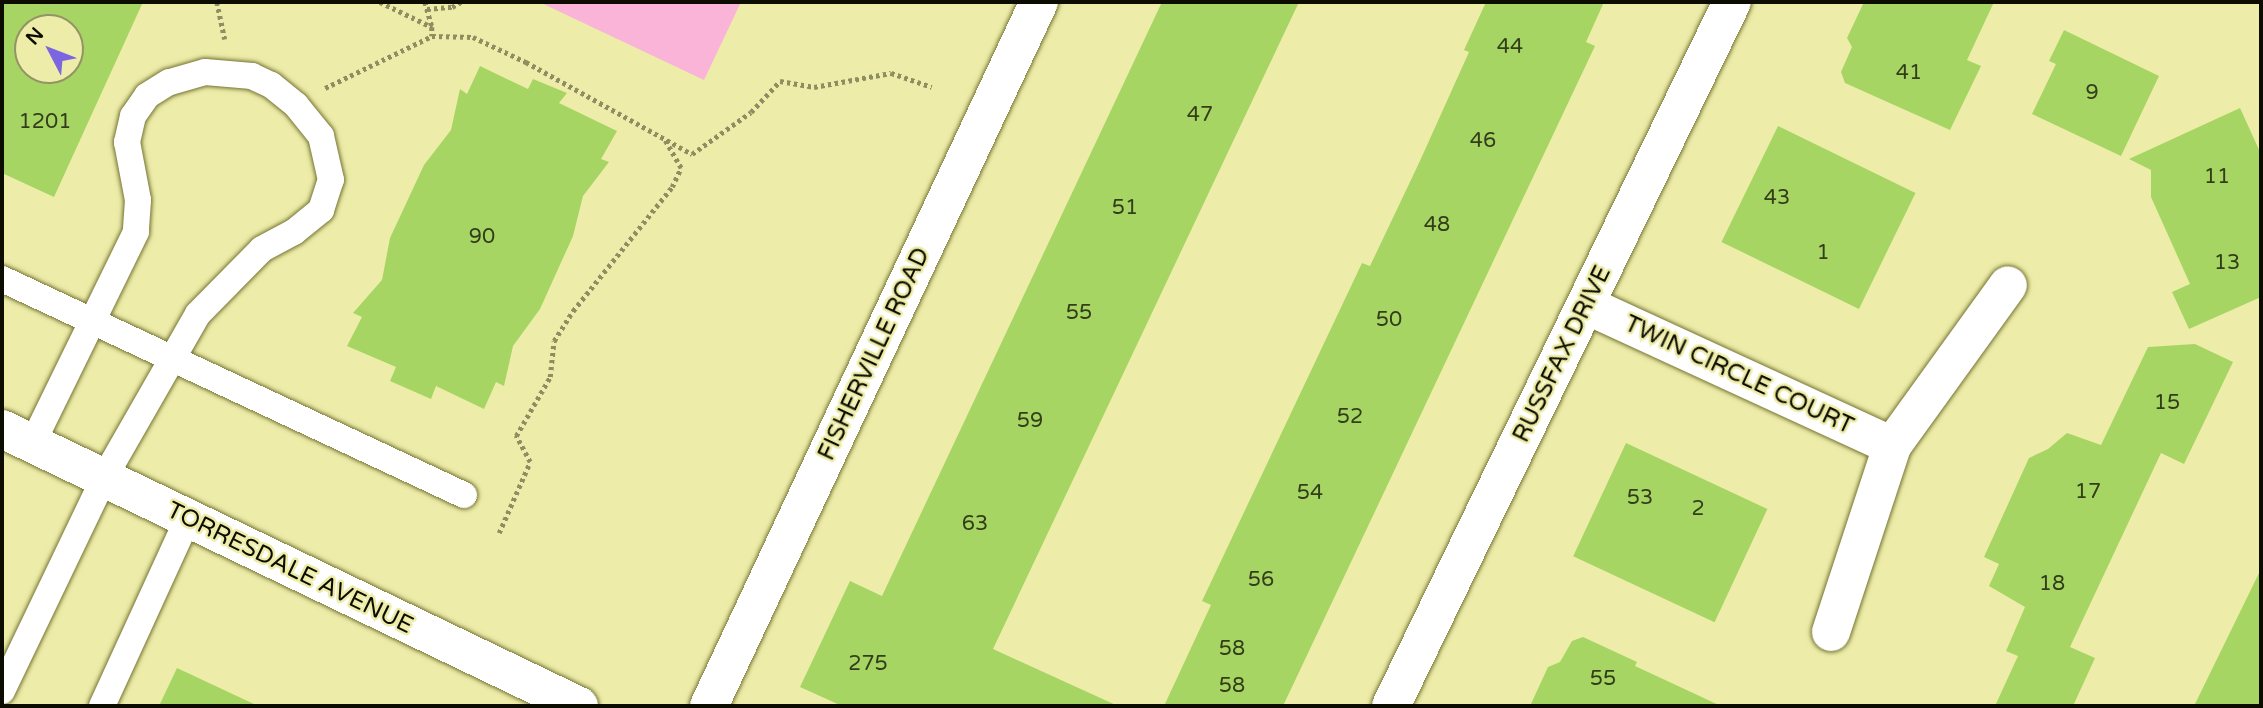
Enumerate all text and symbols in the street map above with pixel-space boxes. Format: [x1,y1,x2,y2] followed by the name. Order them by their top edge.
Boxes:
[14,14,84,84] north arrow
[22,23,48,49] text: N
[1497,34,1523,60] house number: 44
[1896,60,1922,86] house number: 41
[2085,80,2099,106] house number: 9
[1187,102,1213,128] house number: 47
[19,109,71,135] house number: 1201
[1470,128,1496,154] house number: 46
[2204,164,2230,190] house number: 11
[1764,185,1790,211] house number: 43
[1112,195,1138,221] house number: 51
[1424,212,1450,238] house number: 48
[469,224,495,250] house number: 90
[1816,240,1830,266] house number: 1
[812,243,936,465] street label: FISHERVILLE ROAD
[2214,250,2240,276] house number: 13
[1507,261,1617,447] street label: RUSSFAX DRIVE
[1066,300,1092,326] house number: 55
[1376,307,1402,333] house number: 50
[1620,309,1858,441] street label: TWIN CIRCLE COURT
[2154,390,2180,416] house number: 15
[1337,404,1363,430] house number: 52
[1017,408,1043,434] house number: 59
[2075,479,2101,505] house number: 17
[1297,480,1323,506] house number: 54
[1627,485,1653,511] house number: 53
[162,496,418,640] street label: TORRESDALE AVENUE
[1691,496,1705,522] house number: 2
[962,511,988,537] house number: 63
[1248,567,1274,593] house number: 56
[2039,571,2065,597] house number: 18
[1219,636,1245,662] house number: 58
[848,651,888,677] house number: 275
[1590,666,1616,692] house number: 55
[1219,673,1245,699] house number: 58

